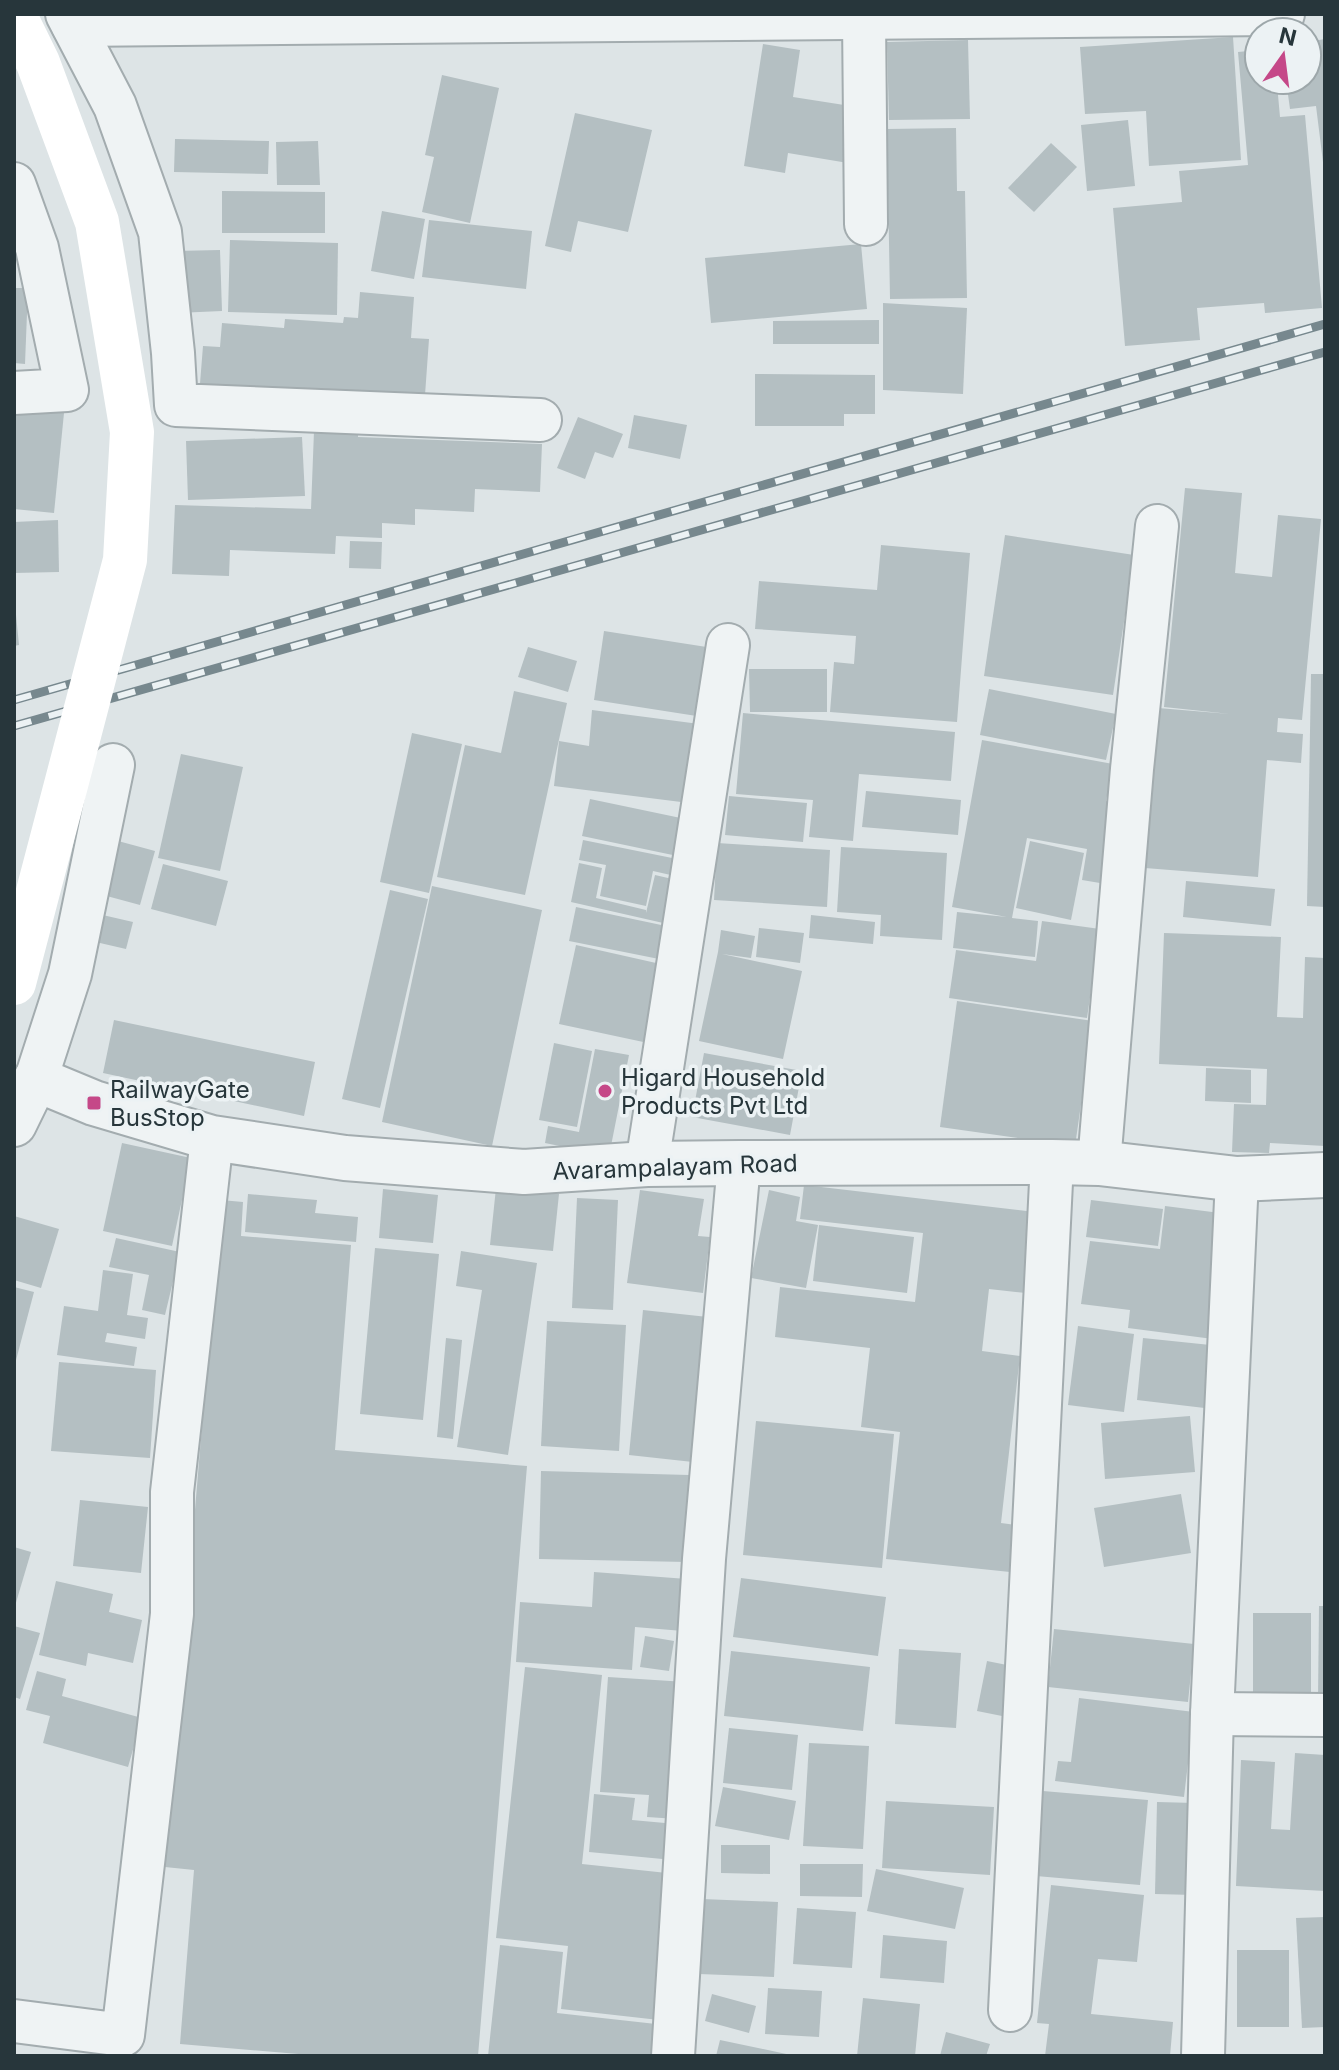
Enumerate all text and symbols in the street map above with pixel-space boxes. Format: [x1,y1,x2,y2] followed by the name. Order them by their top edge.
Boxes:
[1243,16,1323,96] north arrow
[1277,22,1299,51] text: N
[621,1063,825,1120] place label: Higard Household Products Pvt Ltd
[110,1075,250,1132] place label: RailwayGate BusStop
[596,1082,614,1100] marker: Higard Household Products Pvt Ltd
[85,1094,103,1112] marker: RailwayGate BusStop
[552,1148,798,1186] street label: Avarampalayam Road

